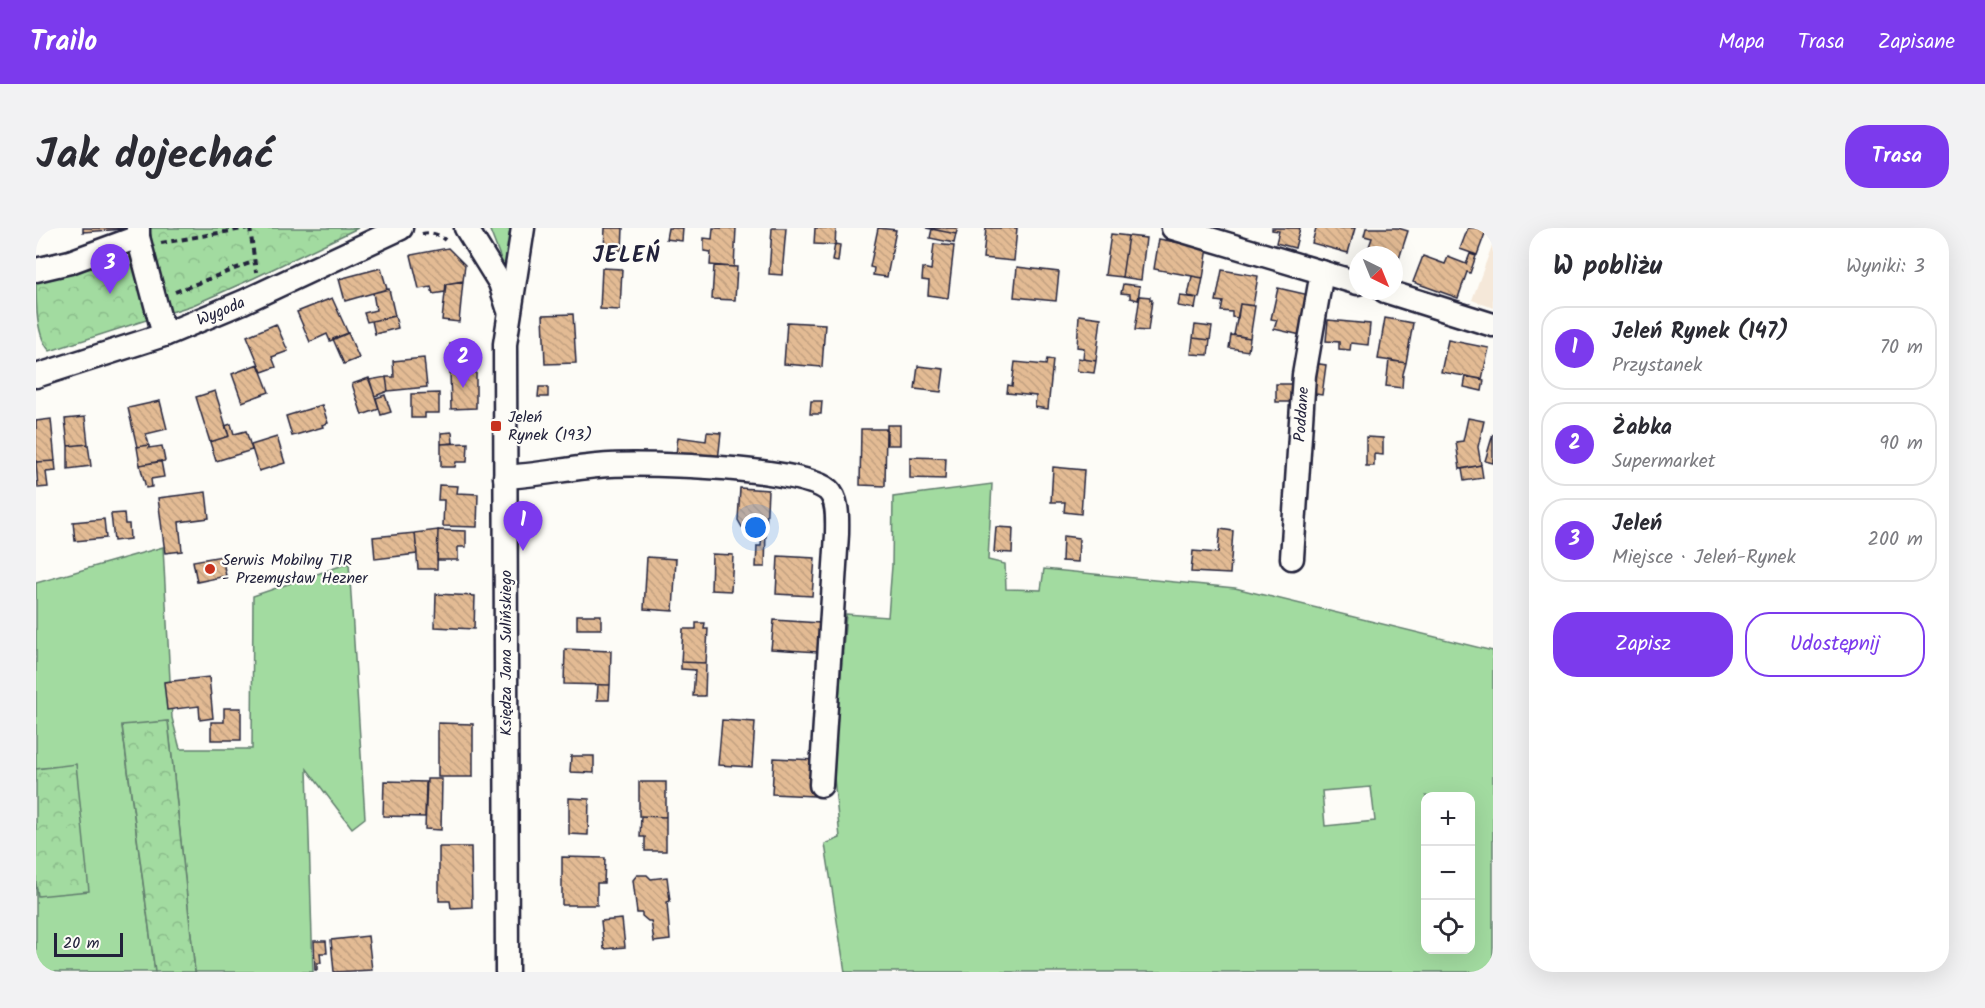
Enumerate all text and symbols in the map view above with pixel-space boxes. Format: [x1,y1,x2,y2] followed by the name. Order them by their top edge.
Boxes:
[30,20,97,65] text: Trailo
[1719,26,1765,59] text: Mapa
[1798,26,1845,59] text: Trasa
[1878,26,1955,59] text: Zapisane
[36,123,274,190] text: Jak dojechać
[1845,125,1949,188] button: Trasa
[593,239,661,274] district label: JELEŃ
[90,244,130,294] pin: 3
[1349,246,1403,300] north arrow
[1553,246,1662,288] text: W pobliżu
[1846,251,1925,283] text: Wyniki: 3
[193,290,249,333] street label: Wygoda
[1612,315,1789,350] text: Jeleń Rynek (147)
[1571,332,1578,364] text: 1
[1880,332,1923,364] text: 70 m
[444,338,482,388] pin: 2
[1612,350,1702,382] text: Przystanek
[1287,386,1316,443] street label: Poddane
[508,405,592,448] place label: Jeleń Rynek (193)
[1612,411,1672,446] text: Żabka
[489,419,503,433] marker: Jeleń Rynek (193)
[1569,428,1580,460] text: 2
[1879,428,1923,460] text: 90 m
[1612,446,1715,478] text: Supermarket
[504,502,542,551] pin: 1
[1612,507,1662,542] text: Jeleń
[741,513,770,542] your location
[1569,524,1580,556] text: 3
[1867,524,1923,556] text: 200 m
[1612,542,1796,574] text: Miejsce · Jeleń-Rynek
[222,548,369,591] place label: Serwis Mobilny TIR - Przemysław Hezner
[203,562,217,576] marker: Serwis Mobilny TIR - Przemysław Hezner
[494,570,519,736] street label: Księdza Jana Sulińskiego
[1553,612,1733,677] button: Zapisz
[1745,612,1925,677] button: Udostępnij
[1421,792,1475,954] map controls
[1421,792,1475,846] button: +
[1421,846,1475,900] button: −
[1421,900,1475,954] button: locate
[54,930,123,958] scale bar
[63,931,99,956] text: 20 m

